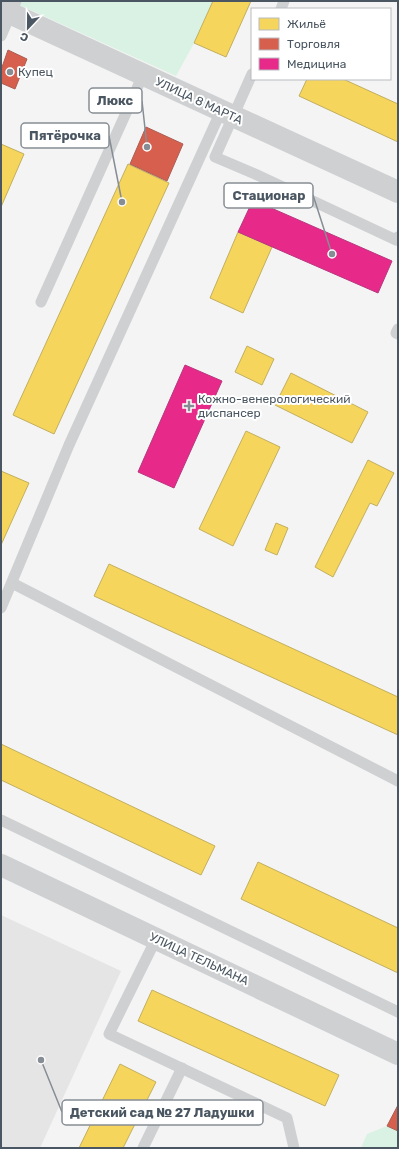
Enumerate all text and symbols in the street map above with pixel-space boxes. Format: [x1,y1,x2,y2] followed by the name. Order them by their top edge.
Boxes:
[8,8,48,48] north arrow
[251,8,391,80] legend
[287,17,326,31] text: Жильё
[18,29,30,44] text: С
[287,37,340,51] text: Торговля
[287,57,346,71] text: Медицина
[18,65,53,79] place label: Купец
[5,67,15,77] marker: Купец
[153,75,245,127] street label: УЛИЦА 8 МАРТА
[89,88,142,113] callout: Люкс
[97,93,134,108] text: Люкс
[21,123,109,148] callout: Пятёрочка
[29,128,101,143] text: Пятёрочка
[224,183,313,208] callout: Стационар
[233,188,305,203] text: Стационар
[198,392,351,420] place label: Кожно-венерологический диспансер
[183,400,195,412] marker: Кожно-венерологический диспансер
[147,930,251,988] street label: УЛИЦА ТЕЛЬМАНА
[62,1100,263,1125] callout: Детский сад № 27 Ладушки
[70,1105,254,1120] text: Детский сад № 27 Ладушки

